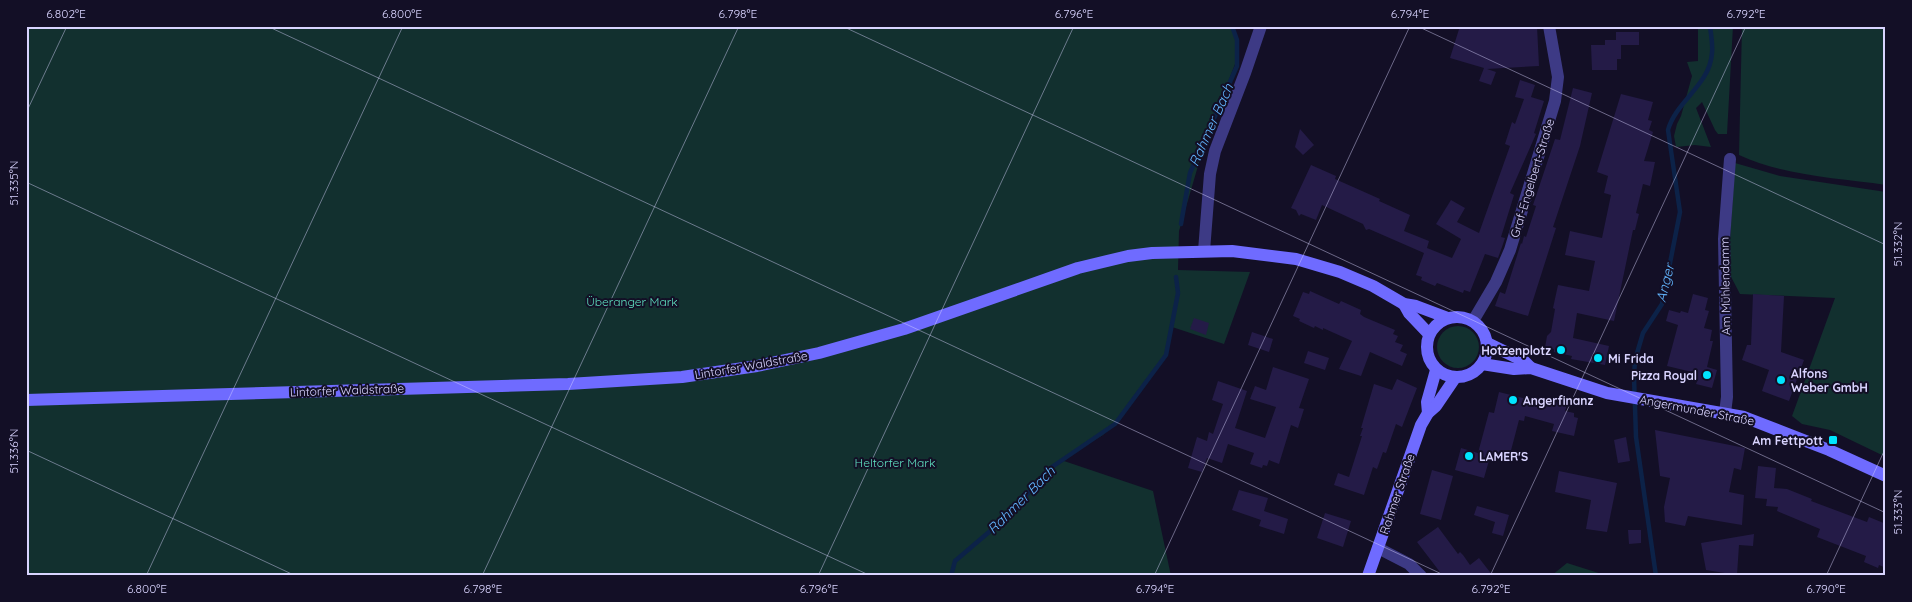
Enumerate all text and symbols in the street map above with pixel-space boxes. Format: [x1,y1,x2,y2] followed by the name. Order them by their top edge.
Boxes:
[46,6,86,21] text: 6.802°E
[382,6,422,21] text: 6.800°E
[719,6,758,21] text: 6.798°E
[1055,6,1094,21] text: 6.796°E
[1391,6,1429,21] text: 6.794°E
[1727,6,1766,21] text: 6.792°E
[1185,80,1238,169] water label: Rahmer Bach
[1507,116,1557,239] street label: Graf-Engelbert-Straße
[6,161,21,206] text: 51.335°N
[1890,221,1905,267] text: 51.332°N
[1717,237,1733,335] street label: Am Mühlendamm
[1652,260,1679,304] water label: Anger
[586,294,678,309] park label: Überanger Mark
[1481,343,1551,358] place label: Hotzenplotz
[1555,344,1567,356] marker: Hotzenplotz
[693,348,809,382] street label: Lintorfer Waldstraße
[1608,351,1654,366] place label: Mi Frida
[1592,352,1604,364] marker: Mi Frida
[1791,366,1868,395] place label: Alfons Weber GmbH
[1631,368,1697,383] place label: Pizza Royal
[1701,369,1713,381] marker: Pizza Royal
[1775,374,1787,386] marker: Alfons Weber GmbH
[290,380,405,399] street label: Lintorfer Waldstraße
[1638,392,1756,429] street label: Angermunder Straße
[1523,393,1593,408] place label: Angerfinanz
[1507,394,1519,406] marker: Angerfinanz
[6,429,21,473] text: 51.336°N
[1753,433,1823,448] place label: Am Fettpott
[1827,434,1839,446] marker: Am Fettpott
[1479,449,1528,464] place label: LAMER'S
[1463,450,1475,462] marker: LAMER'S
[1376,451,1418,536] street label: Rahmer Straße
[855,455,935,470] park label: Heltorfer Mark
[983,462,1059,538] water label: Rahmer Bach
[1890,490,1905,534] text: 51.333°N
[127,581,167,596] text: 6.800°E
[464,581,503,596] text: 6.798°E
[800,581,839,596] text: 6.796°E
[1136,581,1174,596] text: 6.794°E
[1472,581,1511,596] text: 6.792°E
[1806,581,1846,596] text: 6.790°E

